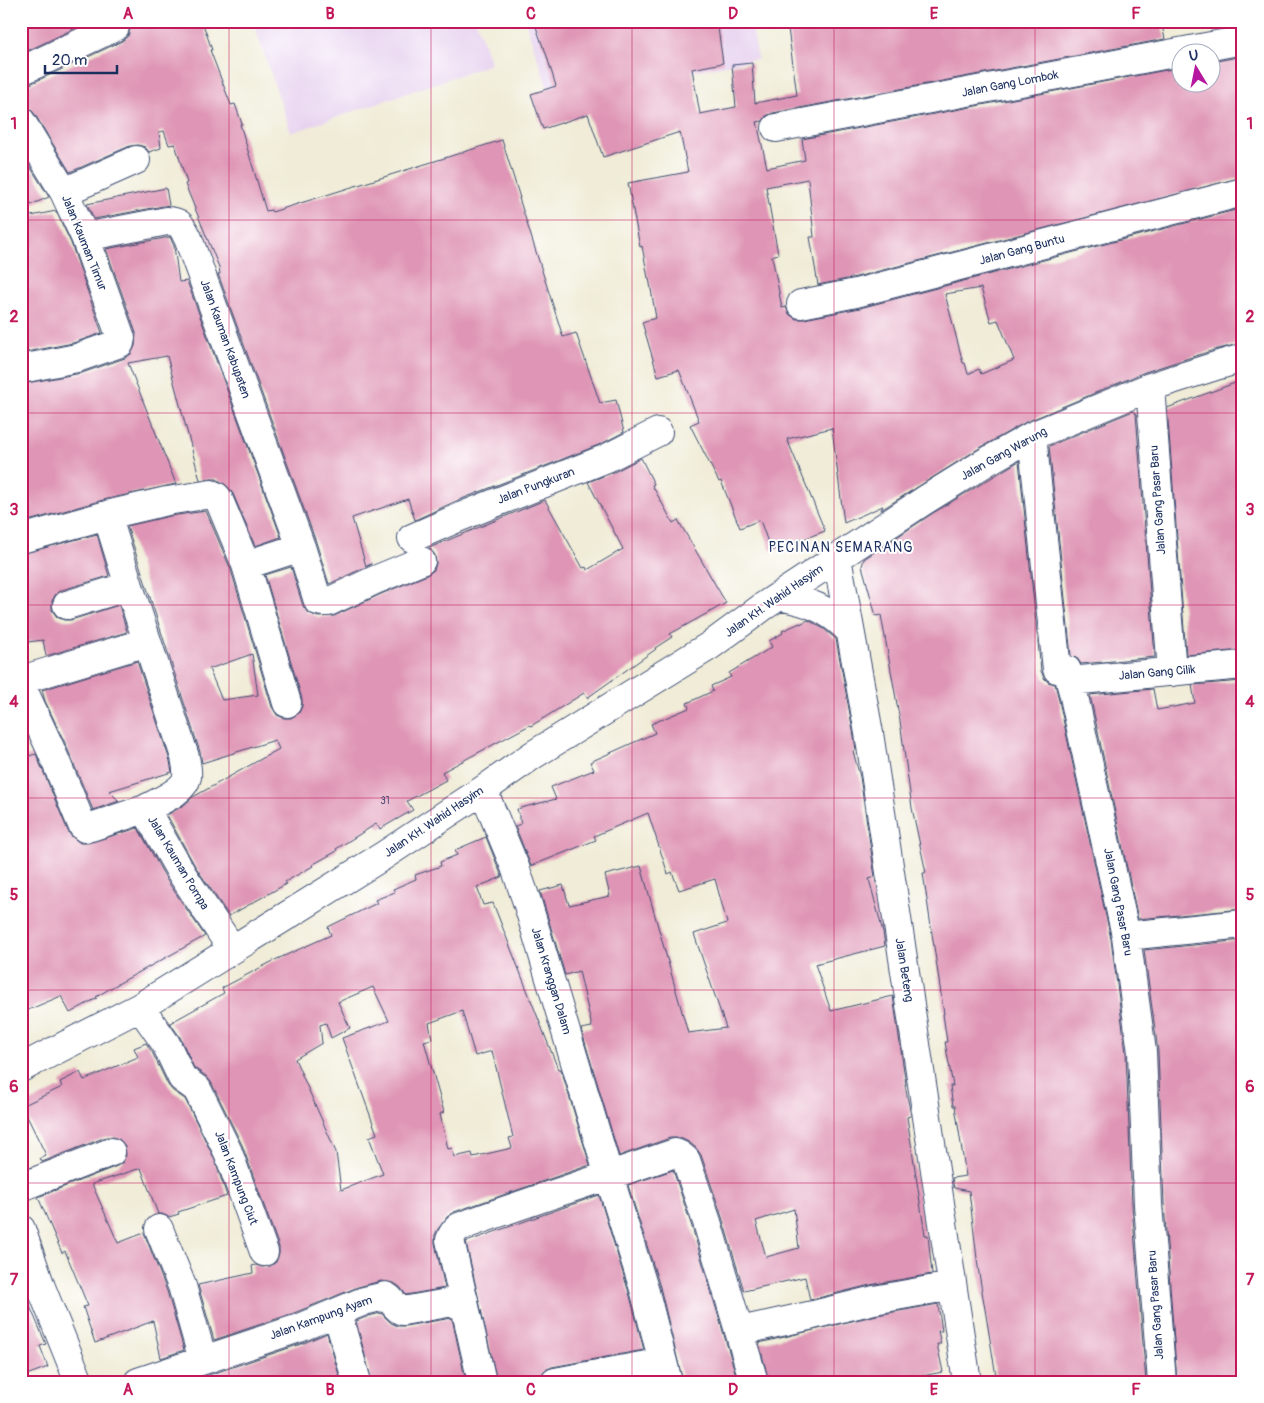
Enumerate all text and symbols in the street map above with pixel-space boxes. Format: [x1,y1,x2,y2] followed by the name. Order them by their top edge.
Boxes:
[123,4,134,24] text: A
[325,4,335,24] text: B
[526,4,536,24] text: C
[728,4,738,24] text: D
[930,4,939,24] text: E
[1131,4,1141,24] text: F
[45,42,118,74] scale bar
[1172,42,1222,92] north arrow
[1188,47,1200,65] text: U
[52,51,87,70] text: 20 m
[960,67,1060,101] street label: Jalan Gang Lombok
[11,114,17,134] text: 1
[1247,114,1253,134] text: 1
[58,193,110,294] street label: Jalan Kauman Timur
[978,231,1066,269] street label: Jalan Gang Buntu
[197,278,254,401] street label: Jalan Kauman Kabupaten
[10,307,19,327] text: 2
[1246,307,1255,327] text: 2
[958,424,1050,484] street label: Jalan Gang Warung
[1147,445,1169,555] street label: Jalan Gang Pasar Baru
[495,464,577,508] street label: Jalan Pungkuran
[10,500,19,520] text: 3
[1246,500,1255,520] text: 3
[768,539,914,556] district label: PECINAN SEMARANG
[722,561,826,641] street label: Jalan KH. Wahid Hasyim
[1118,662,1196,684] street label: Jalan Gang Cilik
[9,692,19,712] text: 4
[1245,692,1255,712] text: 4
[381,783,487,861] street label: Jalan KH. Wahid Hasyim
[380,795,390,807] house number: 31
[144,813,212,913] street label: Jalan Kauman Pompa
[1100,847,1136,957] street label: Jalan Gang Pasar Baru
[10,885,19,905] text: 5
[1246,885,1255,905] text: 5
[528,926,575,1037] street label: Jalan Kranggan Dalam
[892,937,916,1003] street label: Jalan Beteng
[9,1077,19,1097] text: 6
[1245,1077,1255,1097] text: 6
[211,1129,261,1227] street label: Jalan Kampung Ciut
[1145,1250,1167,1360] street label: Jalan Gang Pasar Baru
[10,1270,19,1290] text: 7
[1246,1270,1255,1290] text: 7
[268,1292,375,1344] street label: Jalan Kampung Ayam
[123,1380,134,1400] text: A
[325,1380,335,1400] text: B
[526,1380,536,1400] text: C
[728,1380,738,1400] text: D
[930,1380,939,1400] text: E
[1131,1380,1141,1400] text: F

